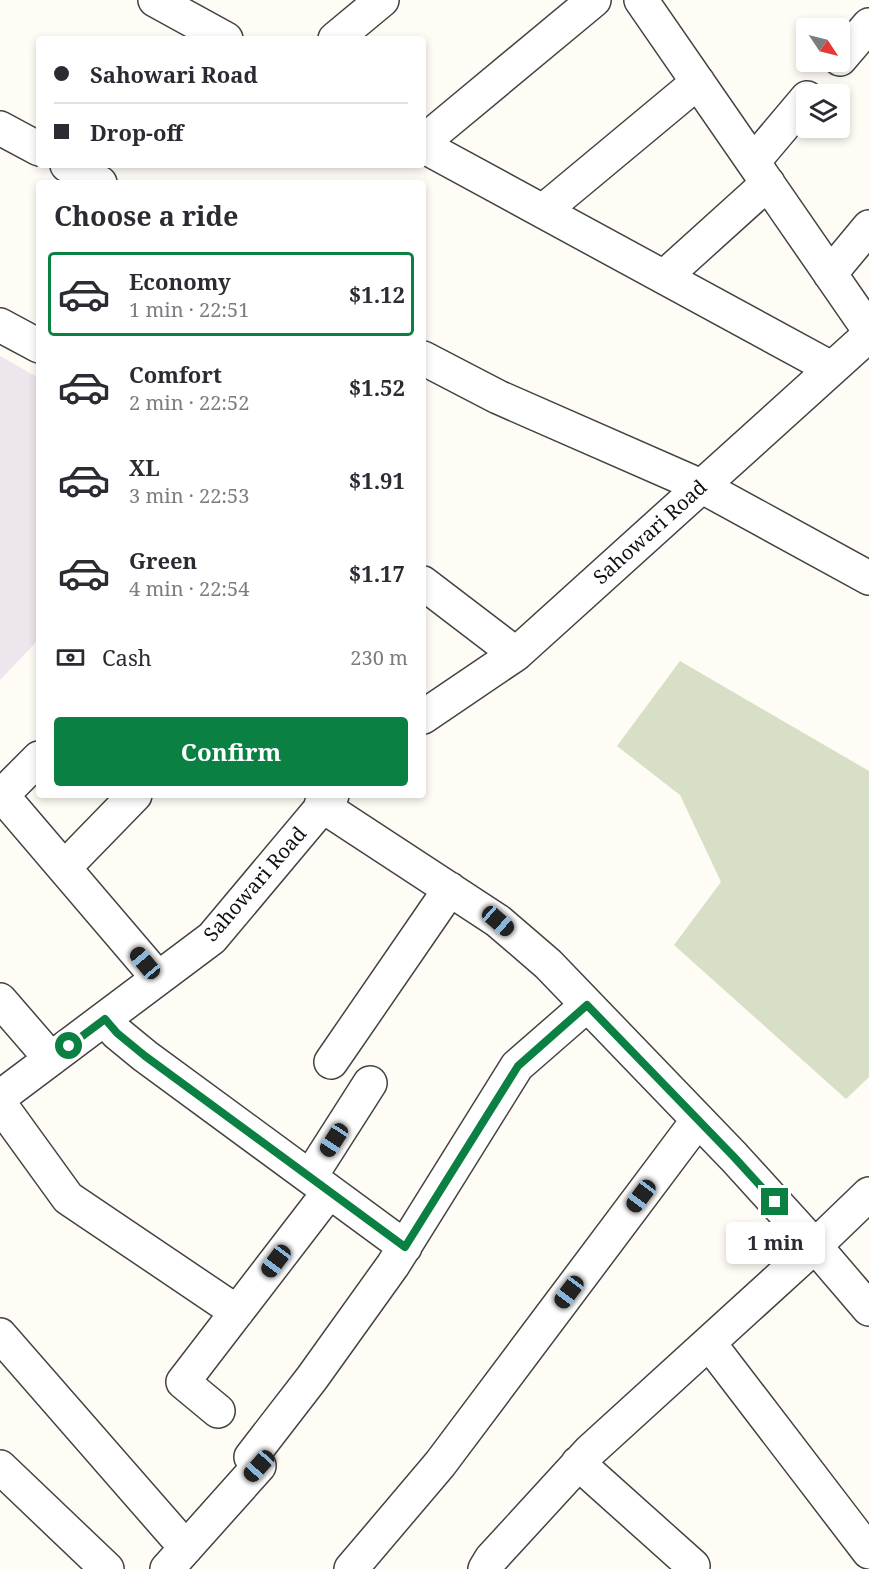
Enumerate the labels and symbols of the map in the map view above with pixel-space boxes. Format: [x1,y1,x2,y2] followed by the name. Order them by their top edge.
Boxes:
[796,18,850,72] north arrow
[587,473,712,590] street label: Sahowari Road
[197,820,312,947] street label: Sahowari Road
[479,902,517,940] car
[127,943,163,983] car
[55,1032,82,1059] route start
[317,1120,351,1160] car
[623,1176,659,1216] car
[761,1188,788,1215] route end
[726,1223,824,1265] callout: 1 min
[258,1241,294,1281] car
[551,1272,587,1312] car
[240,1447,278,1485] car

